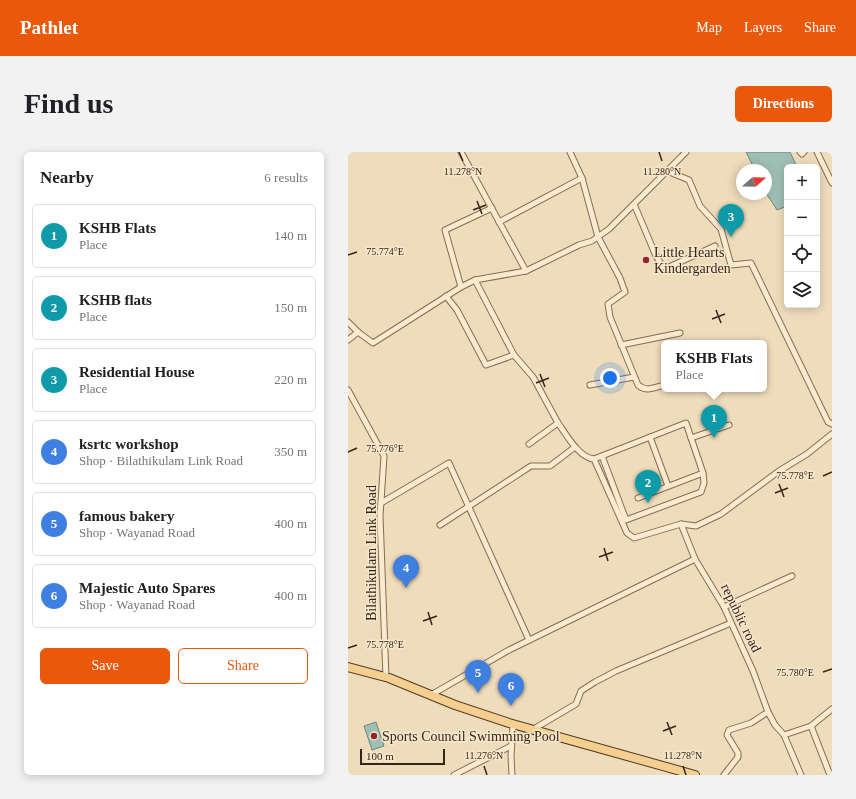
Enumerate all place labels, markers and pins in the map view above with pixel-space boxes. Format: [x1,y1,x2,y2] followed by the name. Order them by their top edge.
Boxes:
[718,204,744,237] pin: 3
[654,245,731,276] place label: Little Hearts Kindergarden
[641,255,651,265] marker: Little Hearts Kindergarden
[701,405,727,438] pin: 1
[635,470,661,503] pin: 2
[393,555,419,588] pin: 4
[465,660,491,693] pin: 5
[498,673,524,706] pin: 6
[382,729,560,744] place label: Sports Council Swimming Pool
[369,731,379,741] marker: Sports Council Swimming Pool

